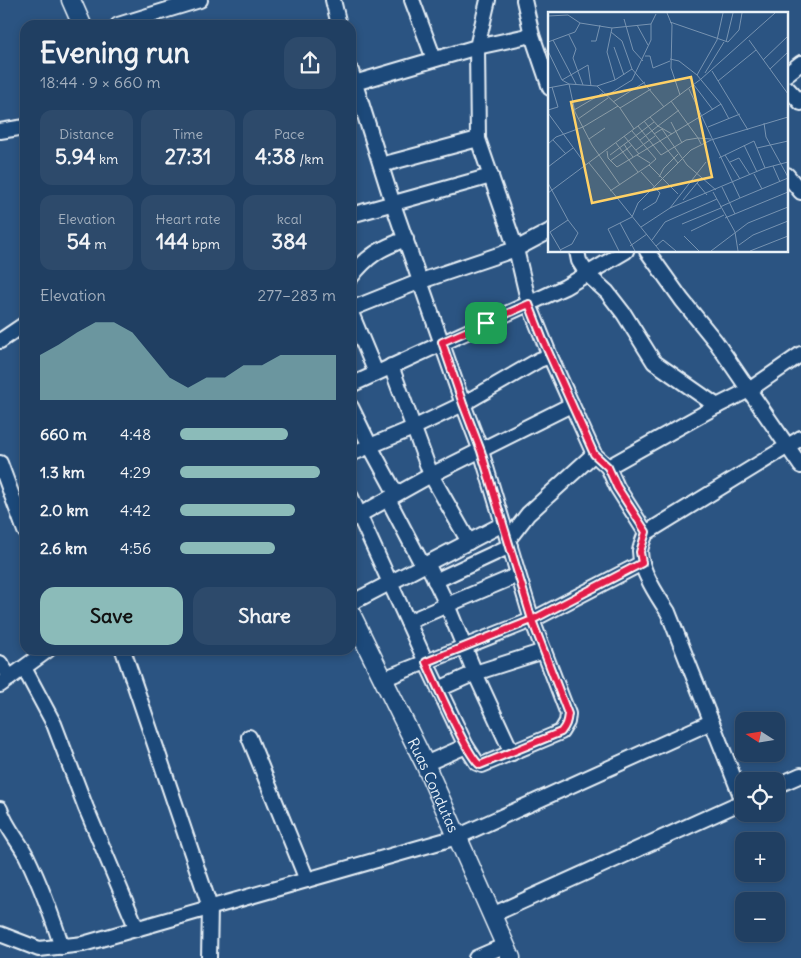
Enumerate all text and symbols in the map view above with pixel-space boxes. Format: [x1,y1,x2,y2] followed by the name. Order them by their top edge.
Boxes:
[548,12,788,252] inset map
[40,35,190,71] text: Evening run
[284,37,336,89] button: share
[40,72,161,92] text: 18:44 · 9 × 660 m
[59,125,114,143] text: Distance
[173,125,203,143] text: Time
[274,125,305,143] text: Pace
[55,143,96,170] text: 5.94
[165,143,211,170] text: 27:31
[255,143,296,170] text: 4:38
[96,150,118,168] text: km
[296,150,324,168] text: /km
[58,210,115,228] text: Elevation
[156,210,220,228] text: Heart rate
[277,210,302,228] text: kcal
[67,228,91,255] text: 54
[156,228,189,255] text: 144
[271,228,307,255] text: 384
[91,235,107,253] text: m
[189,235,220,253] text: bpm
[40,285,106,305] text: Elevation
[258,285,336,305] text: 277–283 m
[465,302,507,344] pin
[472,309,500,337] icon: arrive
[40,424,87,444] text: 660 m
[120,424,151,444] text: 4:48
[40,462,85,482] text: 1.3 km
[120,462,151,482] text: 4:29
[40,500,89,520] text: 2.0 km
[120,500,151,520] text: 4:42
[40,538,87,558] text: 2.6 km
[120,538,151,558] text: 4:56
[40,587,183,645] button: Save
[193,587,336,645] button: Share
[735,712,785,762] north arrow
[735,712,785,942] map controls
[404,734,464,835] street label: Ruas Condutas
[735,772,785,822] button: locate
[735,832,785,882] button: +
[735,892,785,942] button: −

